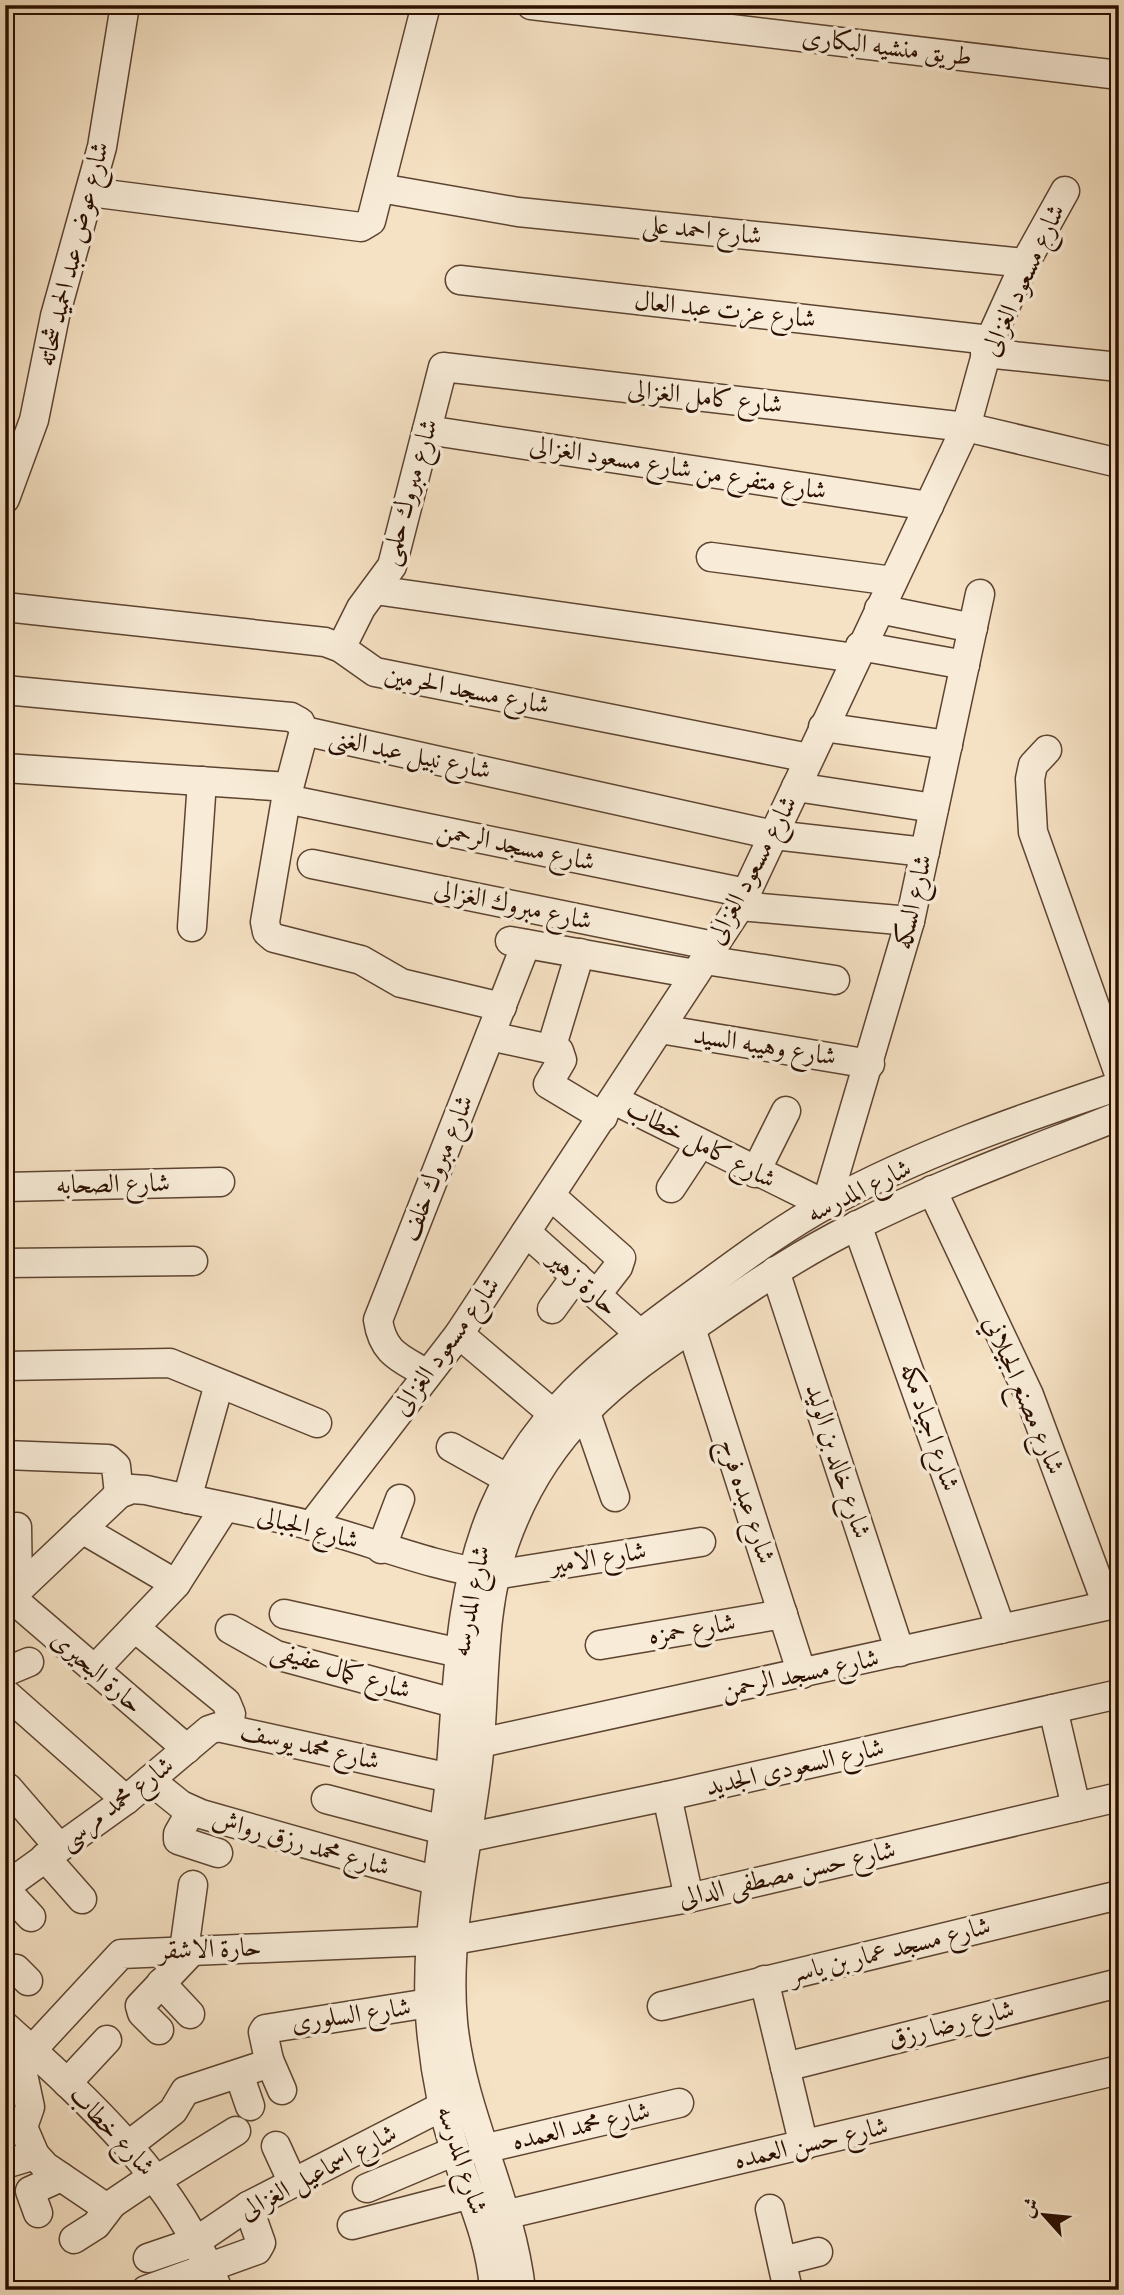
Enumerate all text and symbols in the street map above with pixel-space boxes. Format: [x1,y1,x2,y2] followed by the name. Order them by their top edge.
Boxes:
[800,21,974,73] street label: طريق منشيه البكارى
[30,138,121,371] street label: شارع عوض عبد الحميد شحاته
[974,199,1077,363] street label: شارع مسعود الغزالى
[640,208,763,257] street label: شارع احمد على
[632,285,817,340] street label: شارع عزت عبد العال
[625,373,784,426] street label: شارع كامل الغزالى
[373,415,450,570] street label: شارع مبروك حلمى
[526,429,829,512] street label: شارع متفرع من شارع مسعود الغزالى
[381,658,552,727] street label: شارع مسجد الحرمين
[325,721,494,792] street label: شارع نبيل عبد الغنى
[699,790,809,952] street label: شارع مسعود الغزالى
[433,814,598,883] street label: شارع مسجد الرحمن
[887,852,944,954] street label: شارع السكه
[430,873,595,942] street label: شارع مبروك الغزالى
[691,1019,839,1078] street label: شارع وهيبه السيد
[393,1090,485,1248] street label: شارع مبروك خلف
[618,1092,781,1200] street label: شارع كامل خطاب
[801,1152,919,1235] street label: شارع المدرسه
[56,1167,170,1206] street label: شارع الصحابه
[539,1241,625,1323] street label: حارة زهير
[385,1270,511,1425] street label: شارع مسعود الغزالى
[970,1311,1072,1482] street label: شارع مصنع الجيلاني
[888,1359,967,1497] street label: شارع اجياد مكه
[793,1379,878,1544] street label: شارع خالد بن الوليد
[705,1434,782,1570] street label: شارع عبده فرج
[253,1499,362,1562] street label: شارع الجبالى
[545,1535,649,1587] street label: شارع الامير
[445,1543,502,1660] street label: شارع المدرسه
[646,1606,739,1657] street label: شارع حمزه
[44,1623,150,1721] street label: حارة البحيرى
[266,1634,415,1711] street label: شارع كمال عفيفى
[718,1642,883,1711] street label: شارع مسجد الرحمن
[236,1714,383,1782] street label: شارع محمد يوسف
[703,1731,888,1808] street label: شارع السعودى الجديد
[52,1749,183,1861] street label: شارع محمد مرسى
[207,1802,393,1888] street label: شارع محمد رزق رواش
[675,1833,900,1919] street label: شارع حسن مصطفى الدالى
[783,1910,995,1996] street label: شارع مسجد عمار بن ياسر
[155,1931,262,1967] street label: حارة الاشقر
[289,1991,414,2044] street label: شارع السلورى
[885,1993,1019,2060] street label: شارع رضا رزق
[58,2079,162,2186] street label: شارع خطاب
[509,2095,654,2162] street label: شارع محمد العمده
[425,2102,495,2220] street label: شارع المدرسه
[731,2110,892,2181] street label: شارع حسن العمده
[234,2117,405,2231] street label: شارع اسماعيل الغزالى
[1009,2180,1078,2250] north arrow
[1015,2194,1045,2222] text: ش

